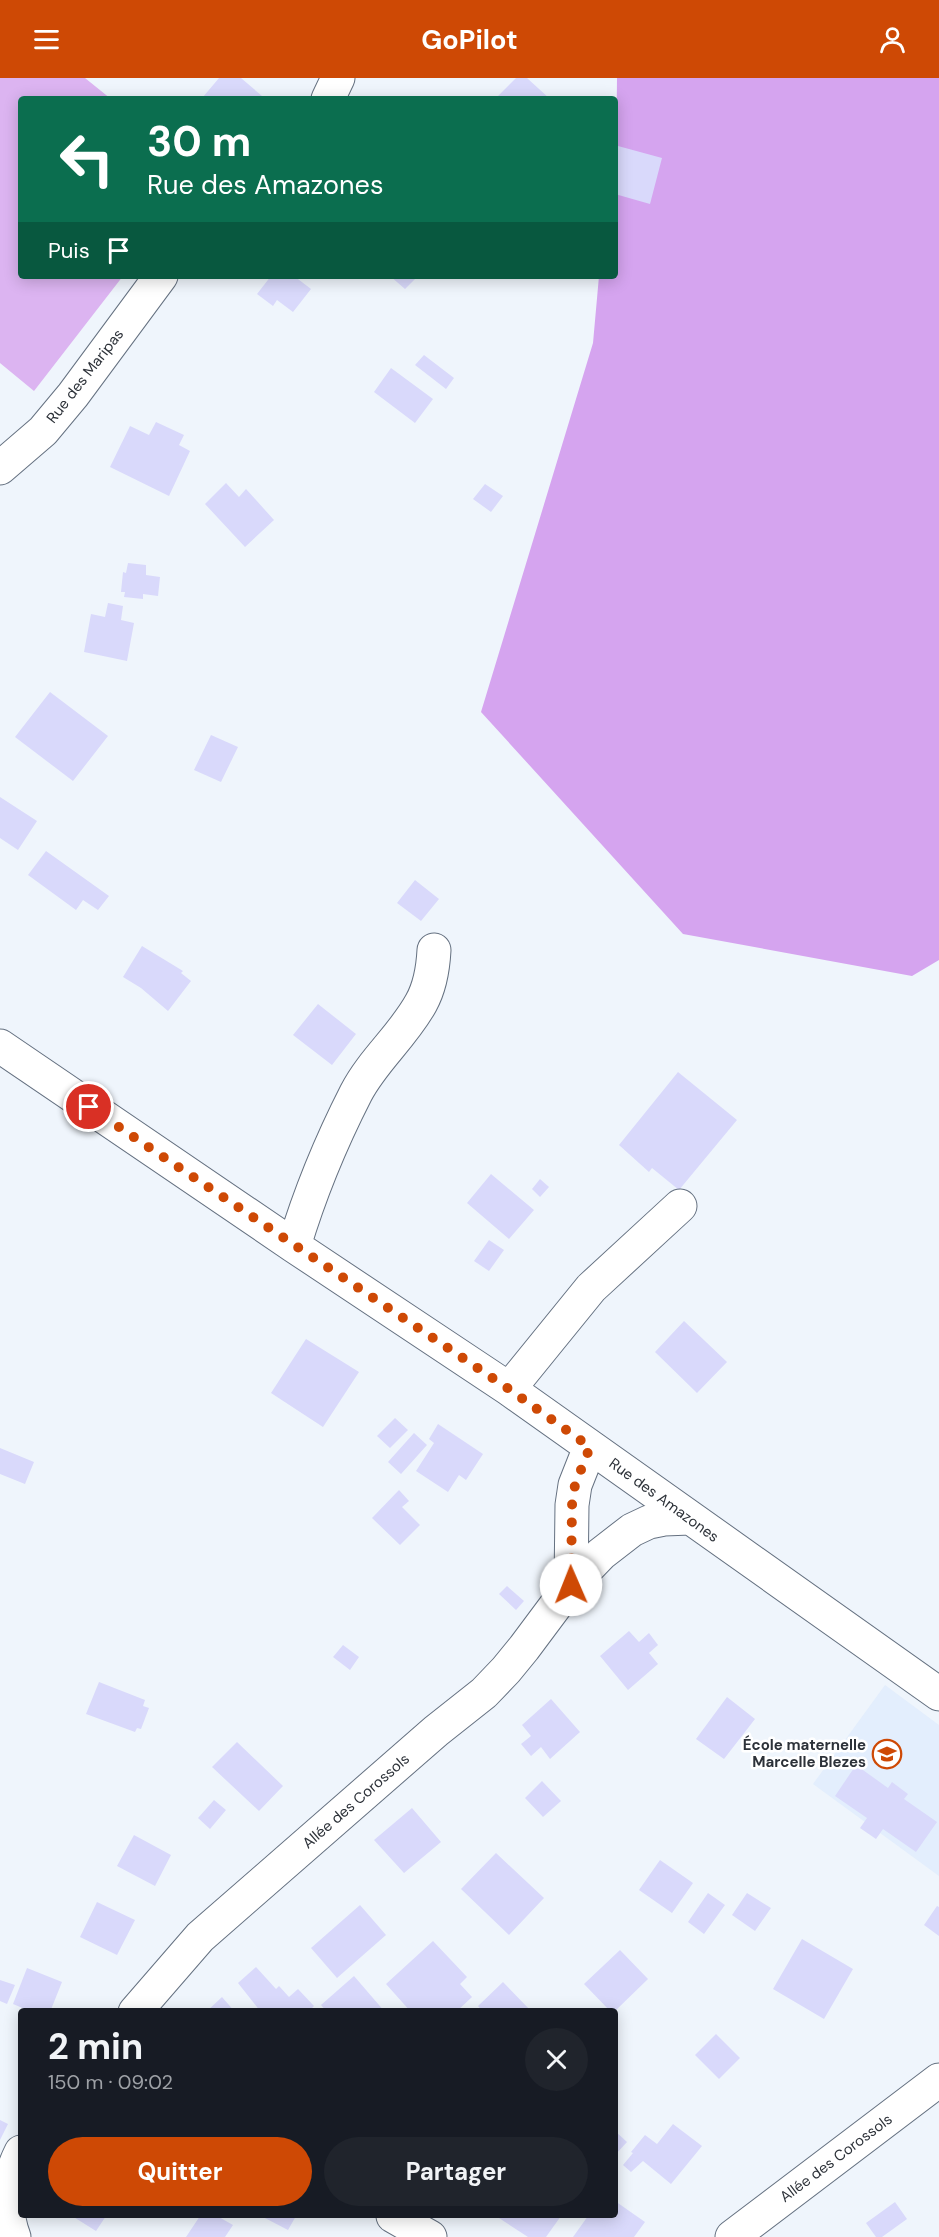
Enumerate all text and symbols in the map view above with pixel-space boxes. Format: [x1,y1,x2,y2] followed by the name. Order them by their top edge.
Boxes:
[421,22,518,57] text: GoPilot
[30,23,63,56] icon: menu
[876,23,909,56] icon: person
[147,114,251,169] text: 30 m
[48,120,126,198] icon: left
[147,167,383,202] text: Rue des Amazones
[102,234,135,267] icon: arrive
[48,236,90,265] text: Puis
[42,325,128,427] street label: Rue des Maripas
[63,1081,114,1132] pin
[72,1090,105,1123] icon: arrive
[605,1453,723,1547] street label: Rue des Amazones
[539,1553,603,1617] position arrow
[743,1735,866,1772] place label: École maternelle Marcelle Blezes
[871,1738,903,1770] school or university icon: École maternelle Marcelle Blezes
[298,1749,414,1853] street label: Allée des Corossols
[48,2023,143,2070] text: 2 min
[525,2028,588,2091] button: close
[48,2069,173,2095] text: 150 m · 09:02
[776,2109,896,2207] street label: Allée des Corossols
[48,2137,312,2206] button: Quitter
[324,2137,588,2206] button: Partager

